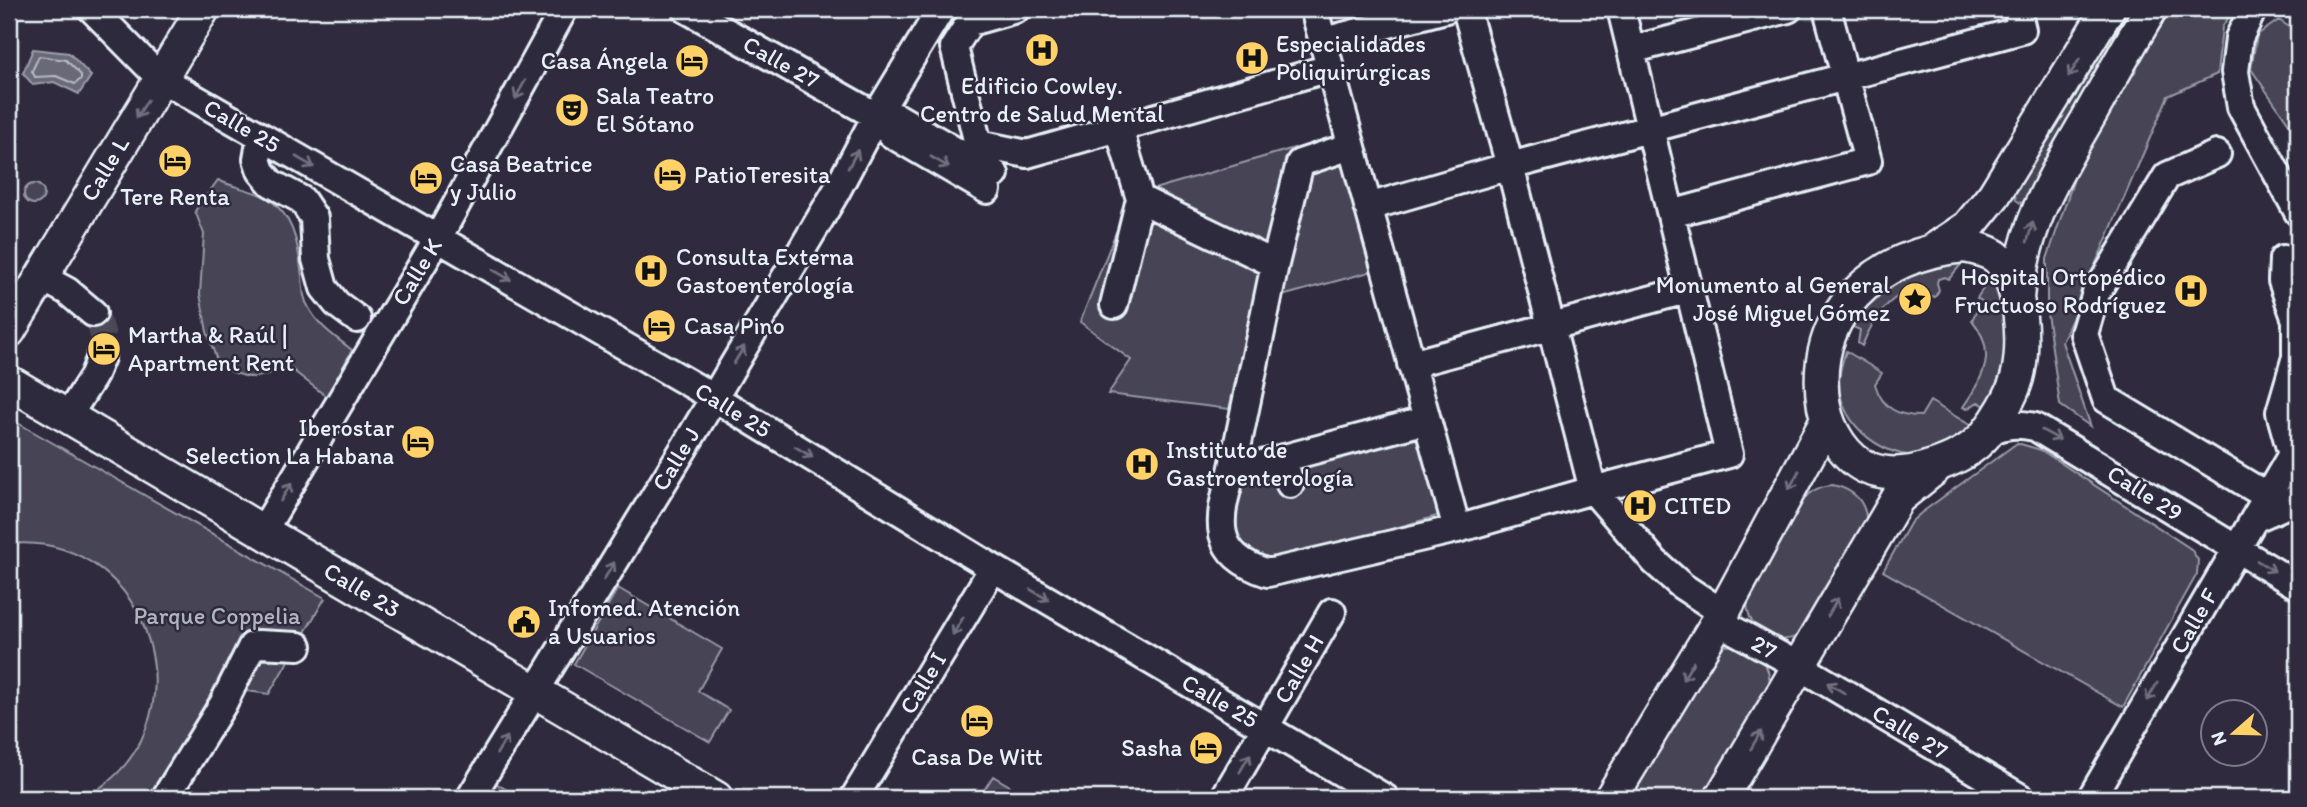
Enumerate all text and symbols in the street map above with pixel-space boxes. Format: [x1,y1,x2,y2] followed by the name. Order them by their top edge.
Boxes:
[738,29,825,94] street label: Calle 27
[1276,29,1431,86] place label: Especialidades Poliquirúrgicas
[1023,31,1061,69] hospital icon: Edificio Cowley. Centro de Salud Mental
[1233,39,1271,77] hospital icon: Especialidades Poliquirúrgicas
[673,42,711,80] hotel icon: Casa Ángela
[541,46,668,75] place label: Casa Ángela
[2066,57,2080,77] one-way arrow
[920,71,1164,128] place label: Edificio Cowley. Centro de Salud Mental
[512,79,526,100] one-way arrow
[596,81,714,138] place label: Sala Teatro El Sótano
[553,91,591,129] theatre icon: Sala Teatro El Sótano
[199,92,286,159] street label: Calle 25
[134,98,148,118] one-way arrow
[74,131,135,206] street label: Calle L
[156,142,194,180] hotel icon: Tere Renta
[450,149,593,206] place label: Casa Beatrice y Julio
[847,149,861,170] one-way arrow
[294,155,314,169] one-way arrow
[651,156,689,194] hotel icon: PatioTeresita
[929,156,949,170] one-way arrow
[407,159,445,197] hotel icon: Casa Beatrice y Julio
[694,160,831,189] place label: PatioTeresita
[120,182,230,211] place label: Tere Renta
[2024,221,2037,243] one-way arrow
[385,233,448,311] street label: Calle K
[676,242,854,299] place label: Consulta Externa Gastoenterología
[632,252,670,290] hospital icon: Consulta Externa Gastoenterología
[1954,262,2166,319] place label: Hospital Ortopédico Fructuoso Rodríguez
[491,269,512,282] one-way arrow
[1656,270,1890,327] place label: Monumento al General José Miguel Gómez
[2172,272,2210,310] hospital icon: Hospital Ortopédico Fructuoso Rodríguez
[1896,280,1934,318] place icon: Monumento al General José Miguel Gómez
[640,307,678,345] hotel icon: Casa Pino
[684,311,785,340] place label: Casa Pino
[128,320,294,377] place label: Martha & Raúl | Apartment Rent
[85,330,123,368] hotel icon: Martha & Raúl | Apartment Rent
[732,346,746,366] one-way arrow
[690,376,777,444] street label: Calle 25
[186,413,394,470] place label: Iberostar Selection La Habana
[645,422,706,496] street label: Calle J
[399,423,437,461] hotel icon: Iberostar Selection La Habana
[2040,428,2060,442] one-way arrow
[1166,435,1354,492] place label: Instituto de Gastroenterología
[1123,445,1161,483] hospital icon: Instituto de Gastroenterología
[793,446,813,460] one-way arrow
[2102,458,2188,527] street label: Calle 29
[1787,470,1801,490] one-way arrow
[279,483,293,503] one-way arrow
[1621,487,1659,525] hospital icon: CITED
[1664,491,1731,520] place label: CITED
[319,556,406,624] street label: Calle 23
[2255,560,2275,574] one-way arrow
[602,562,616,582] one-way arrow
[2163,582,2224,659] street label: Calle F
[1030,589,1050,603] one-way arrow
[548,593,740,650] place label: Infomed. Atención a Usuarios
[1827,597,1840,618] one-way arrow
[133,601,301,630] park label: Parque Coppelia
[505,603,543,641] public building icon: Infomed. Atención a Usuarios
[950,616,964,636] one-way arrow
[1746,628,1782,665] street label: 27
[1267,629,1330,708] street label: Calle H
[893,646,952,719] street label: Calle I
[1680,661,1694,681] one-way arrow
[1177,667,1264,734] street label: Calle 25
[1826,681,1846,695] one-way arrow
[2145,682,2159,702] one-way arrow
[1867,698,1953,765] street label: Calle 27
[2198,698,2268,768] north arrow
[958,702,996,740] hotel icon: Casa De Witt
[1187,729,1225,767] hotel icon: Sasha
[2205,729,2231,749] text: N
[1750,730,1764,750] one-way arrow
[1121,733,1182,762] place label: Sasha
[496,736,510,756] one-way arrow
[911,742,1043,771] place label: Casa De Witt
[1238,753,1252,773] one-way arrow

